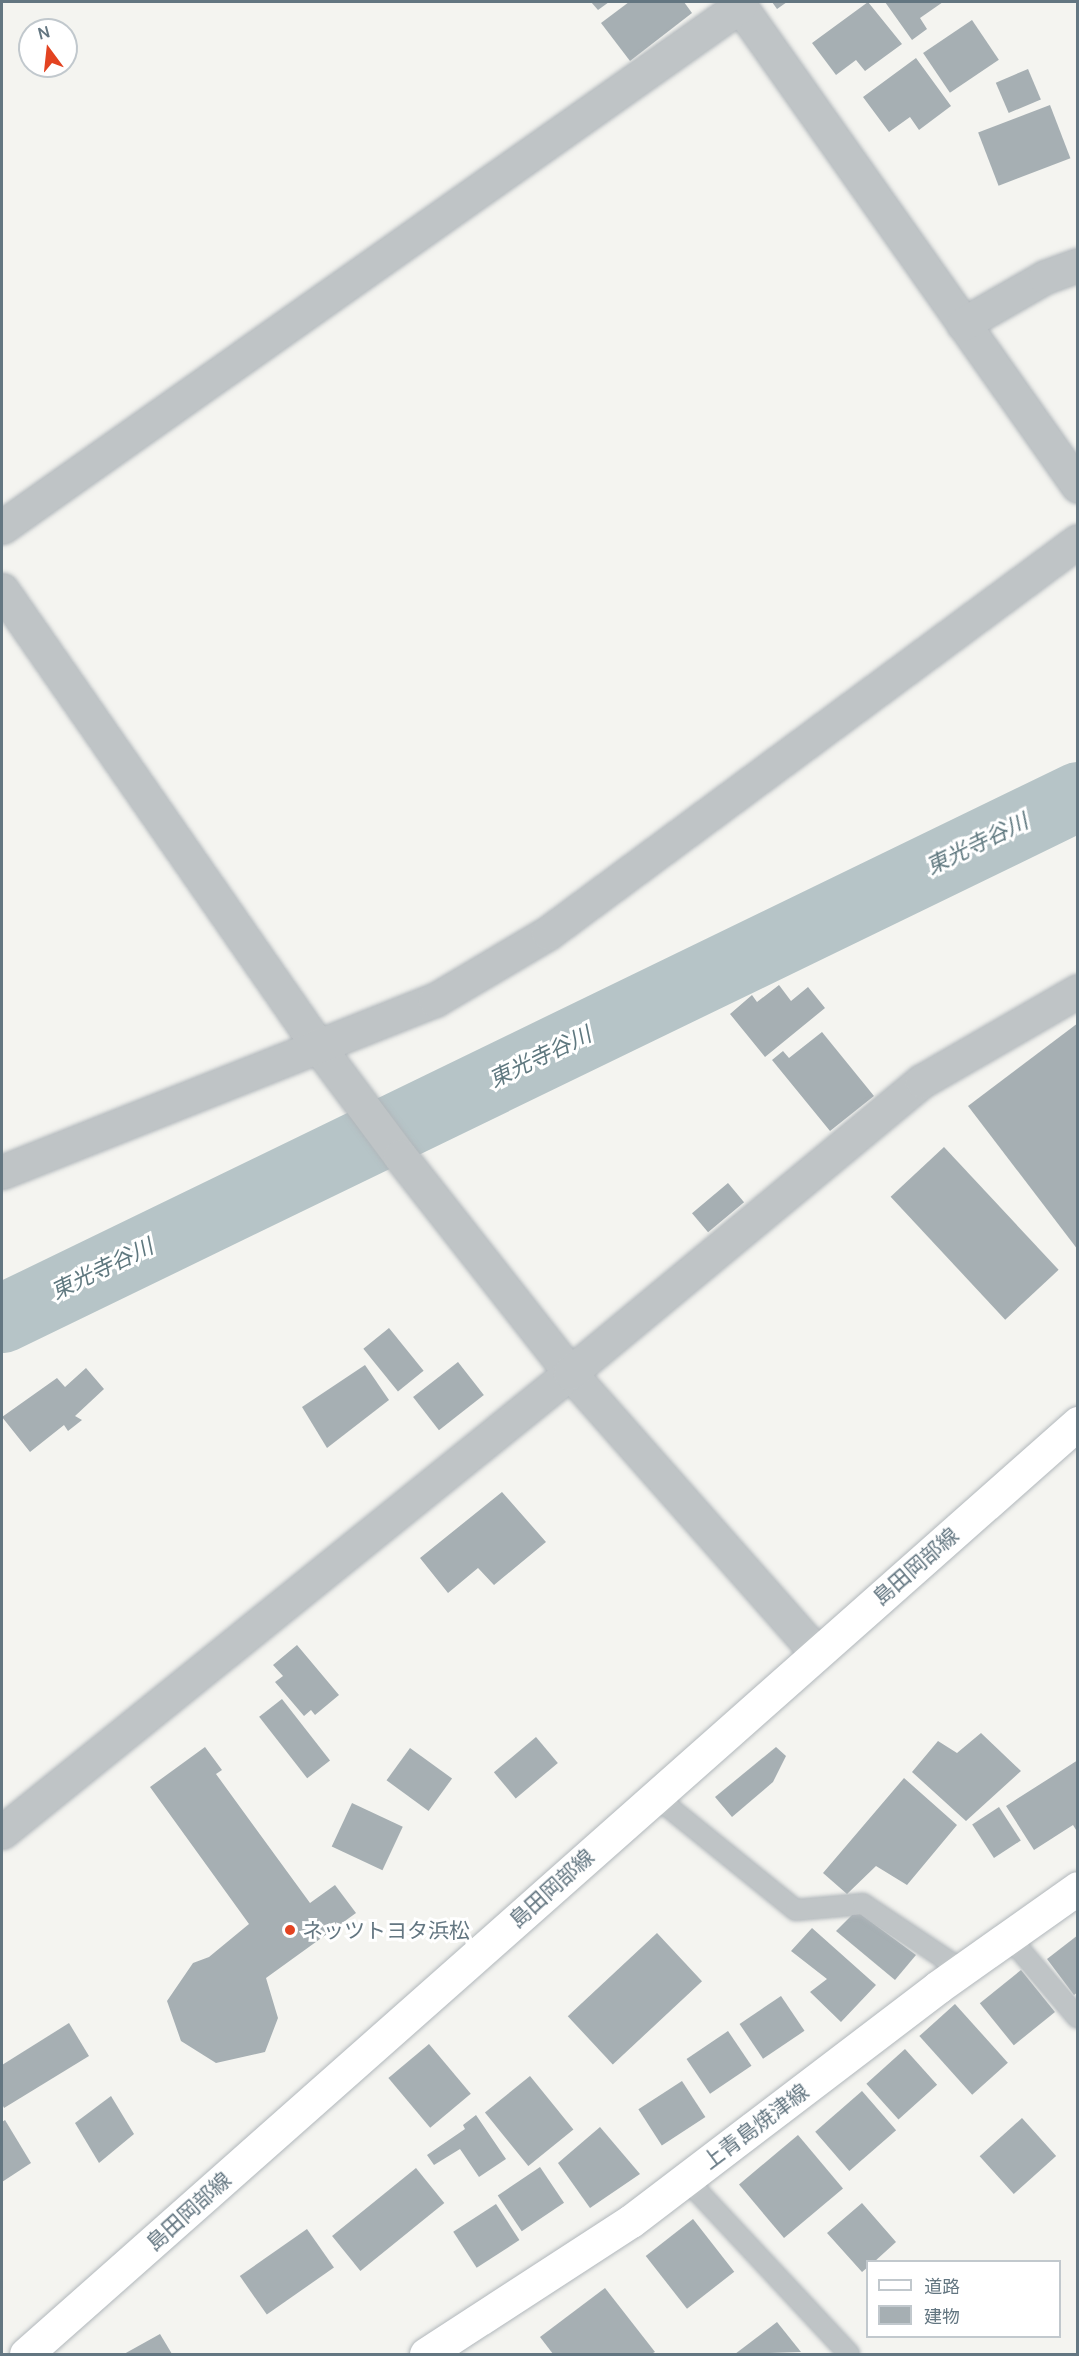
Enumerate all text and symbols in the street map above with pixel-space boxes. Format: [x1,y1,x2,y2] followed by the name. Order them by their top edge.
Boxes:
[18,18,78,78] north arrow
[35,20,52,45] text: N
[922,808,1032,880] water label: 東光寺谷川
[485,1021,595,1093] water label: 東光寺谷川
[47,1233,157,1305] water label: 東光寺谷川
[867,1522,963,1610] street label: 島田岡部線
[504,1844,598,1932] street label: 島田岡部線
[302,1917,470,1943] place label: ネッツトヨタ浜松
[283,1923,297,1937] marker: ネッツトヨタ浜松
[697,2078,813,2174] street label: 上青島焼津線
[141,2167,235,2255] street label: 島田岡部線
[866,2260,1061,2338] legend
[924,2274,960,2298] text: 道路
[924,2304,960,2328] text: 建物

